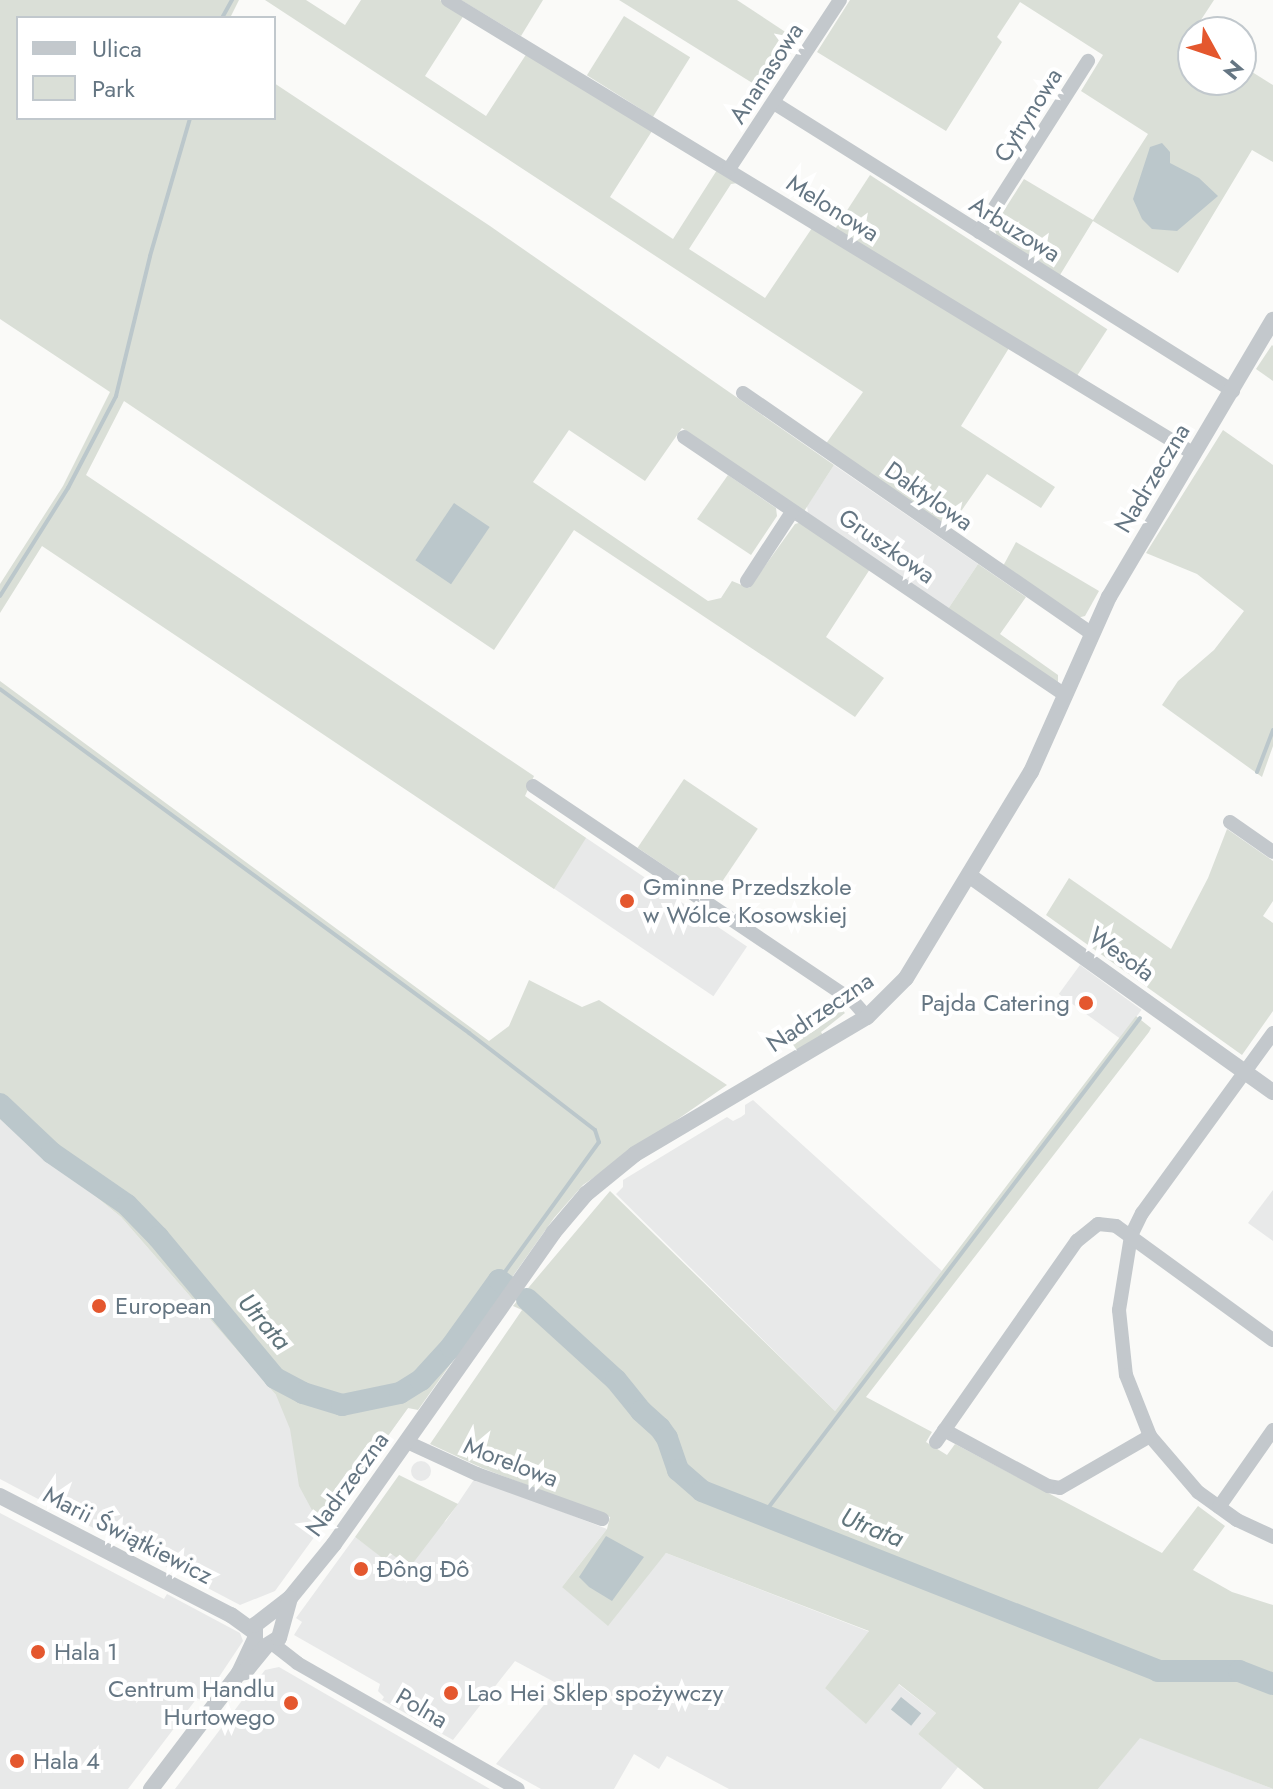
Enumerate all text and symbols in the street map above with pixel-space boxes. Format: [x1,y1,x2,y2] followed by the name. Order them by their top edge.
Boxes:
[16,16,276,120] legend
[1177,16,1257,96] north arrow
[723,17,809,129] street label: Ananasowa
[92,31,142,66] text: Ulica
[1216,53,1252,87] text: N
[988,63,1068,167] street label: Cytrynowa
[92,71,135,106] text: Park
[781,168,885,248] street label: Melonowa
[964,190,1066,268] street label: Arbuzowa
[1108,418,1196,538] street label: Nadrzeczna
[879,455,979,537] street label: Daktylowa
[833,502,941,590] street label: Gruszkowa
[643,873,852,929] place label: Gminne Przedszkole w Wólce Kosowskiej
[618,892,636,910] marker: Gminne Przedszkole w Wólce Kosowskiej
[1084,921,1160,987] street label: Wesoła
[761,966,879,1058] street label: Nadrzeczna
[921,989,1070,1017] place label: Pajda Catering
[1077,994,1095,1012] marker: Pajda Catering
[231,1287,297,1357] water label: Utrata
[115,1292,212,1320] place label: European
[90,1297,108,1315] marker: European
[299,1426,395,1542] street label: Nadrzeczna
[460,1431,562,1493] street label: Morelowa
[39,1480,217,1590] street label: Marii Świątkiewicz
[836,1501,908,1555] water label: Utrata
[377,1555,469,1583] place label: Đông Đô
[352,1560,370,1578] marker: Đông Đô
[54,1638,118,1666] place label: Hala 1
[29,1643,47,1661] marker: Hala 1
[108,1675,275,1731] place label: Centrum Handlu Hurtowego
[467,1679,723,1707] place label: Lao Hei Sklep spożywczy
[391,1682,453,1734] street label: Polna
[442,1684,460,1702] marker: Lao Hei Sklep spożywczy
[282,1694,300,1712] marker: Centrum Handlu Hurtowego
[33,1747,100,1775] place label: Hala 4
[8,1752,26,1770] marker: Hala 4

